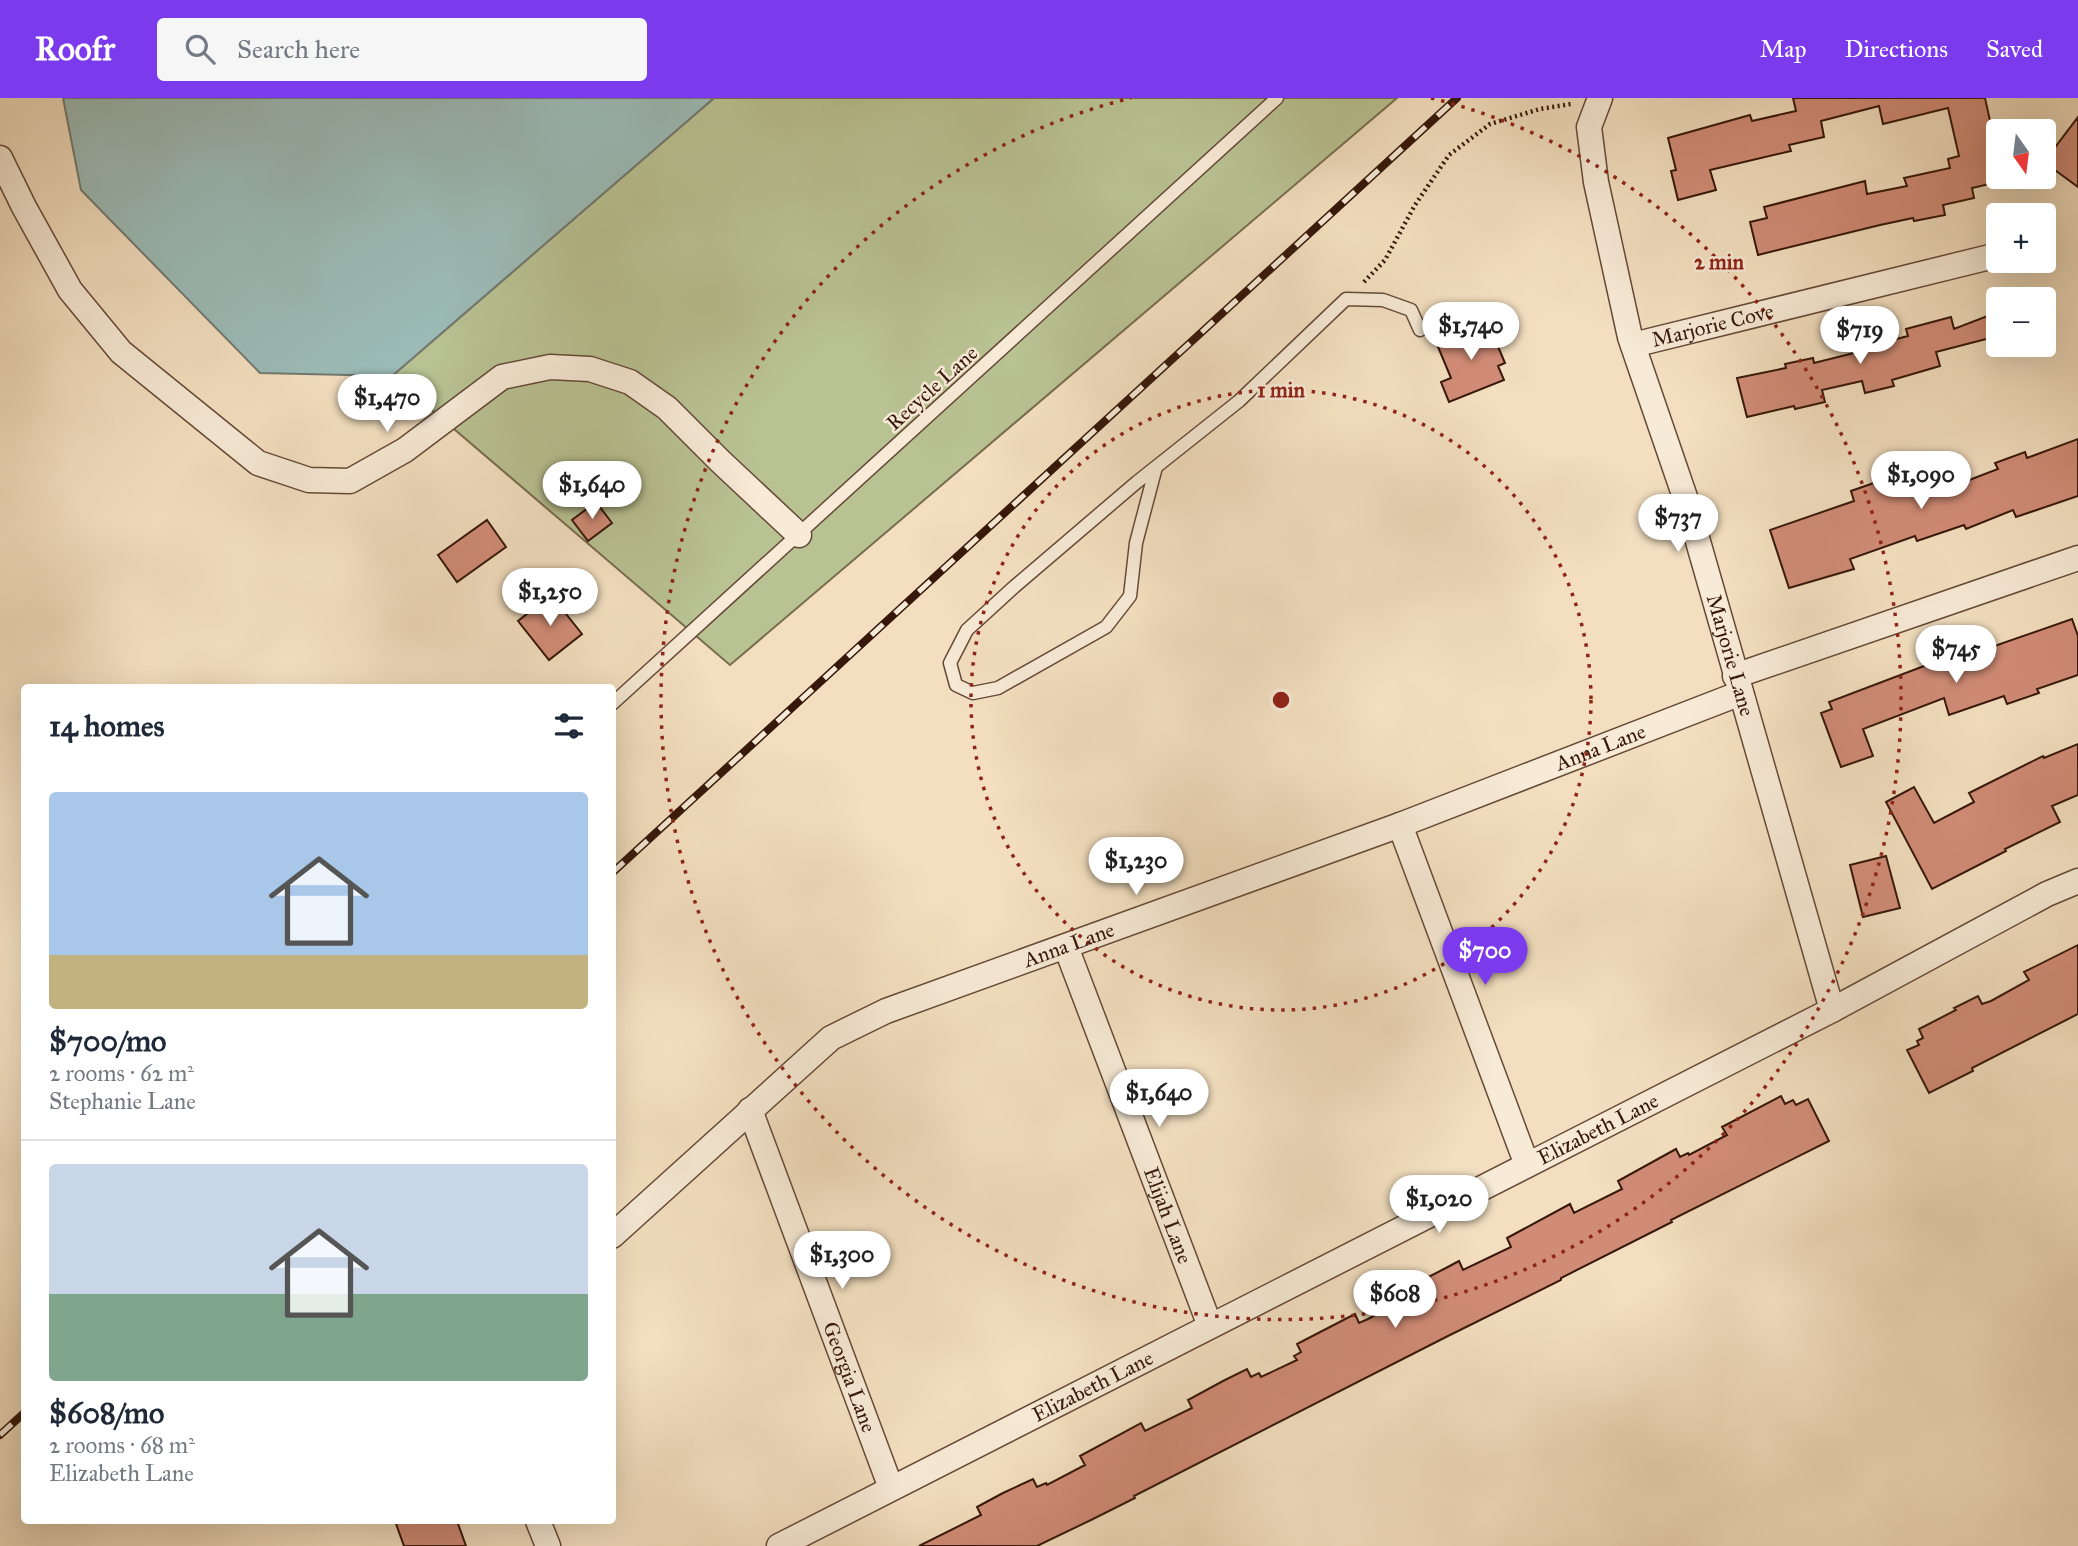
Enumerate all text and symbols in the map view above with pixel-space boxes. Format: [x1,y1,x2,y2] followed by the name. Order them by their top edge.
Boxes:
[157,18,647,81] search box
[35,29,115,69] text: Roofr
[181,30,219,68] icon: search
[237,33,360,65] text: Search here
[1760,34,1807,64] text: Map
[1845,34,1948,64] text: Directions
[1986,34,2043,64] text: Saved
[1986,119,2056,189] north arrow
[1986,119,2056,357] map controls
[1986,203,2056,273] button: +
[1694,249,1744,275] text: 2 min
[1986,287,2056,357] button: −
[1649,298,1776,353] street label: Marjorie Cove
[1414,302,1528,362] pin: $1,740
[1819,306,1901,366] pin: $719
[1438,311,1504,339] text: $1,740
[1836,315,1884,343] text: $719
[881,340,983,436] street label: Recycle Lane
[330,374,444,434] pin: $1,470
[1257,377,1305,403] text: 1 min
[354,383,420,411] text: $1,470
[1864,452,1978,511] pin: $1,090
[1887,460,1955,488] text: $1,090
[535,462,649,521] pin: $1,640
[559,470,625,498] text: $1,640
[1637,494,1719,554] pin: $737
[1654,503,1702,531] text: $737
[493,568,607,628] pin: $1,250
[518,577,582,605] text: $1,250
[1701,591,1760,719] street label: Marjorie Lane
[1915,626,1997,685] pin: $745
[1931,634,1981,662] text: $745
[1269,688,1293,712] centre of rings
[550,707,588,745] icon: filters
[49,708,164,744] text: 14 homes
[1551,718,1650,777] street label: Anna Lane
[256,838,382,964] icon: home
[1079,838,1193,897] pin: $1,230
[1105,846,1167,874] text: $1,230
[1019,916,1118,974] street label: Anna Lane
[1444,928,1526,987] pin: $700
[1459,936,1511,964] text: $700
[49,1023,166,1059] text: $700/mo
[49,1059,194,1087] text: 2 rooms · 62 m²
[1102,1070,1216,1129] pin: $1,640
[1126,1078,1192,1106] text: $1,640
[49,1087,196,1115] text: Stephanie Lane
[1533,1087,1663,1171] street label: Elizabeth Lane
[1138,1163,1198,1267] street label: Elijah Lane
[1382,1176,1496,1235] pin: $1,020
[1406,1184,1472,1212] text: $1,020
[256,1210,382,1336] icon: home
[785,1232,899,1291] pin: $1,300
[810,1240,874,1268] text: $1,300
[1354,1270,1436,1330] pin: $608
[1369,1279,1421,1307] text: $608
[817,1318,882,1436] street label: Georgia Lane
[1028,1345,1158,1428] street label: Elizabeth Lane
[49,1395,164,1431] text: $608/mo
[49,1431,195,1459] text: 2 rooms · 68 m²
[49,1459,194,1487] text: Elizabeth Lane

